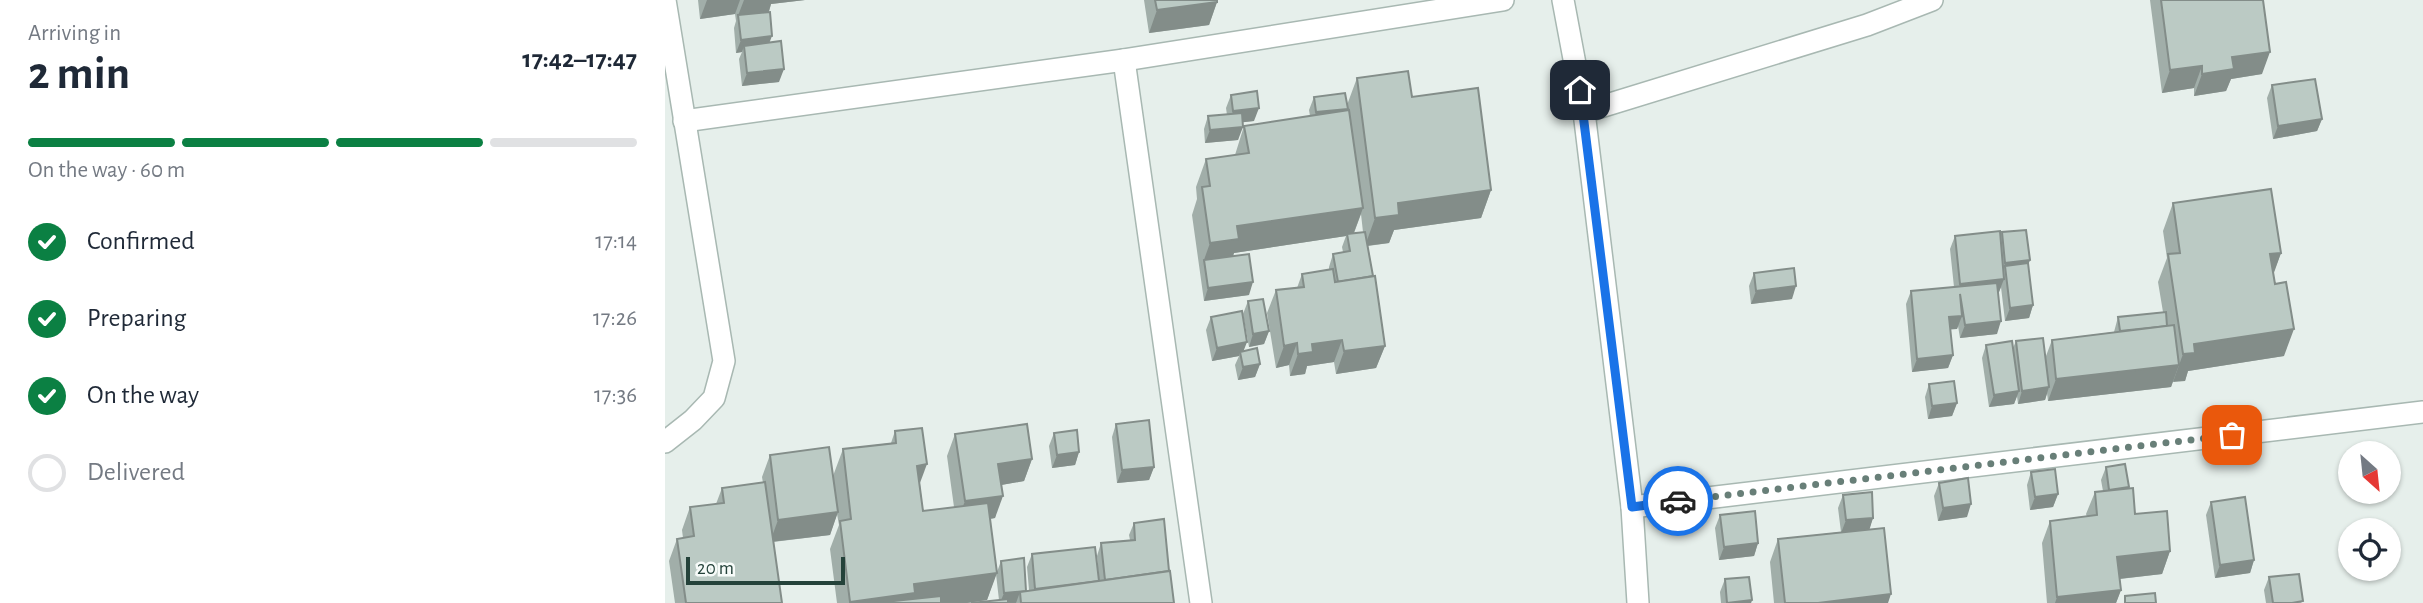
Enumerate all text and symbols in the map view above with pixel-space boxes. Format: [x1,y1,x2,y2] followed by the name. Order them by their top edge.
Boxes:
[28,22,121,45] text: Arriving in
[522,46,637,72] text: 17:42–17:47
[28,51,130,97] text: 2 min
[1550,60,1610,120] pin
[1561,71,1599,109] icon: home
[28,159,185,182] text: On the way · 60 m
[28,223,66,261] icon: check
[87,228,195,254] text: Confirmed
[595,230,637,253] text: 17:14
[28,300,66,338] icon: check
[87,305,186,331] text: Preparing
[593,307,637,330] text: 17:26
[28,377,66,415] icon: check
[87,382,199,408] text: On the way
[594,384,637,407] text: 17:36
[2202,405,2262,465] pin
[2213,416,2251,454] icon: bag
[2338,441,2401,504] north arrow
[2338,441,2401,581] map controls
[87,459,185,485] text: Delivered
[1643,466,1713,536] courier
[1659,482,1697,520] icon: car
[2338,518,2401,581] button: locate
[686,554,845,586] scale bar
[697,559,734,578] text: 20 m

